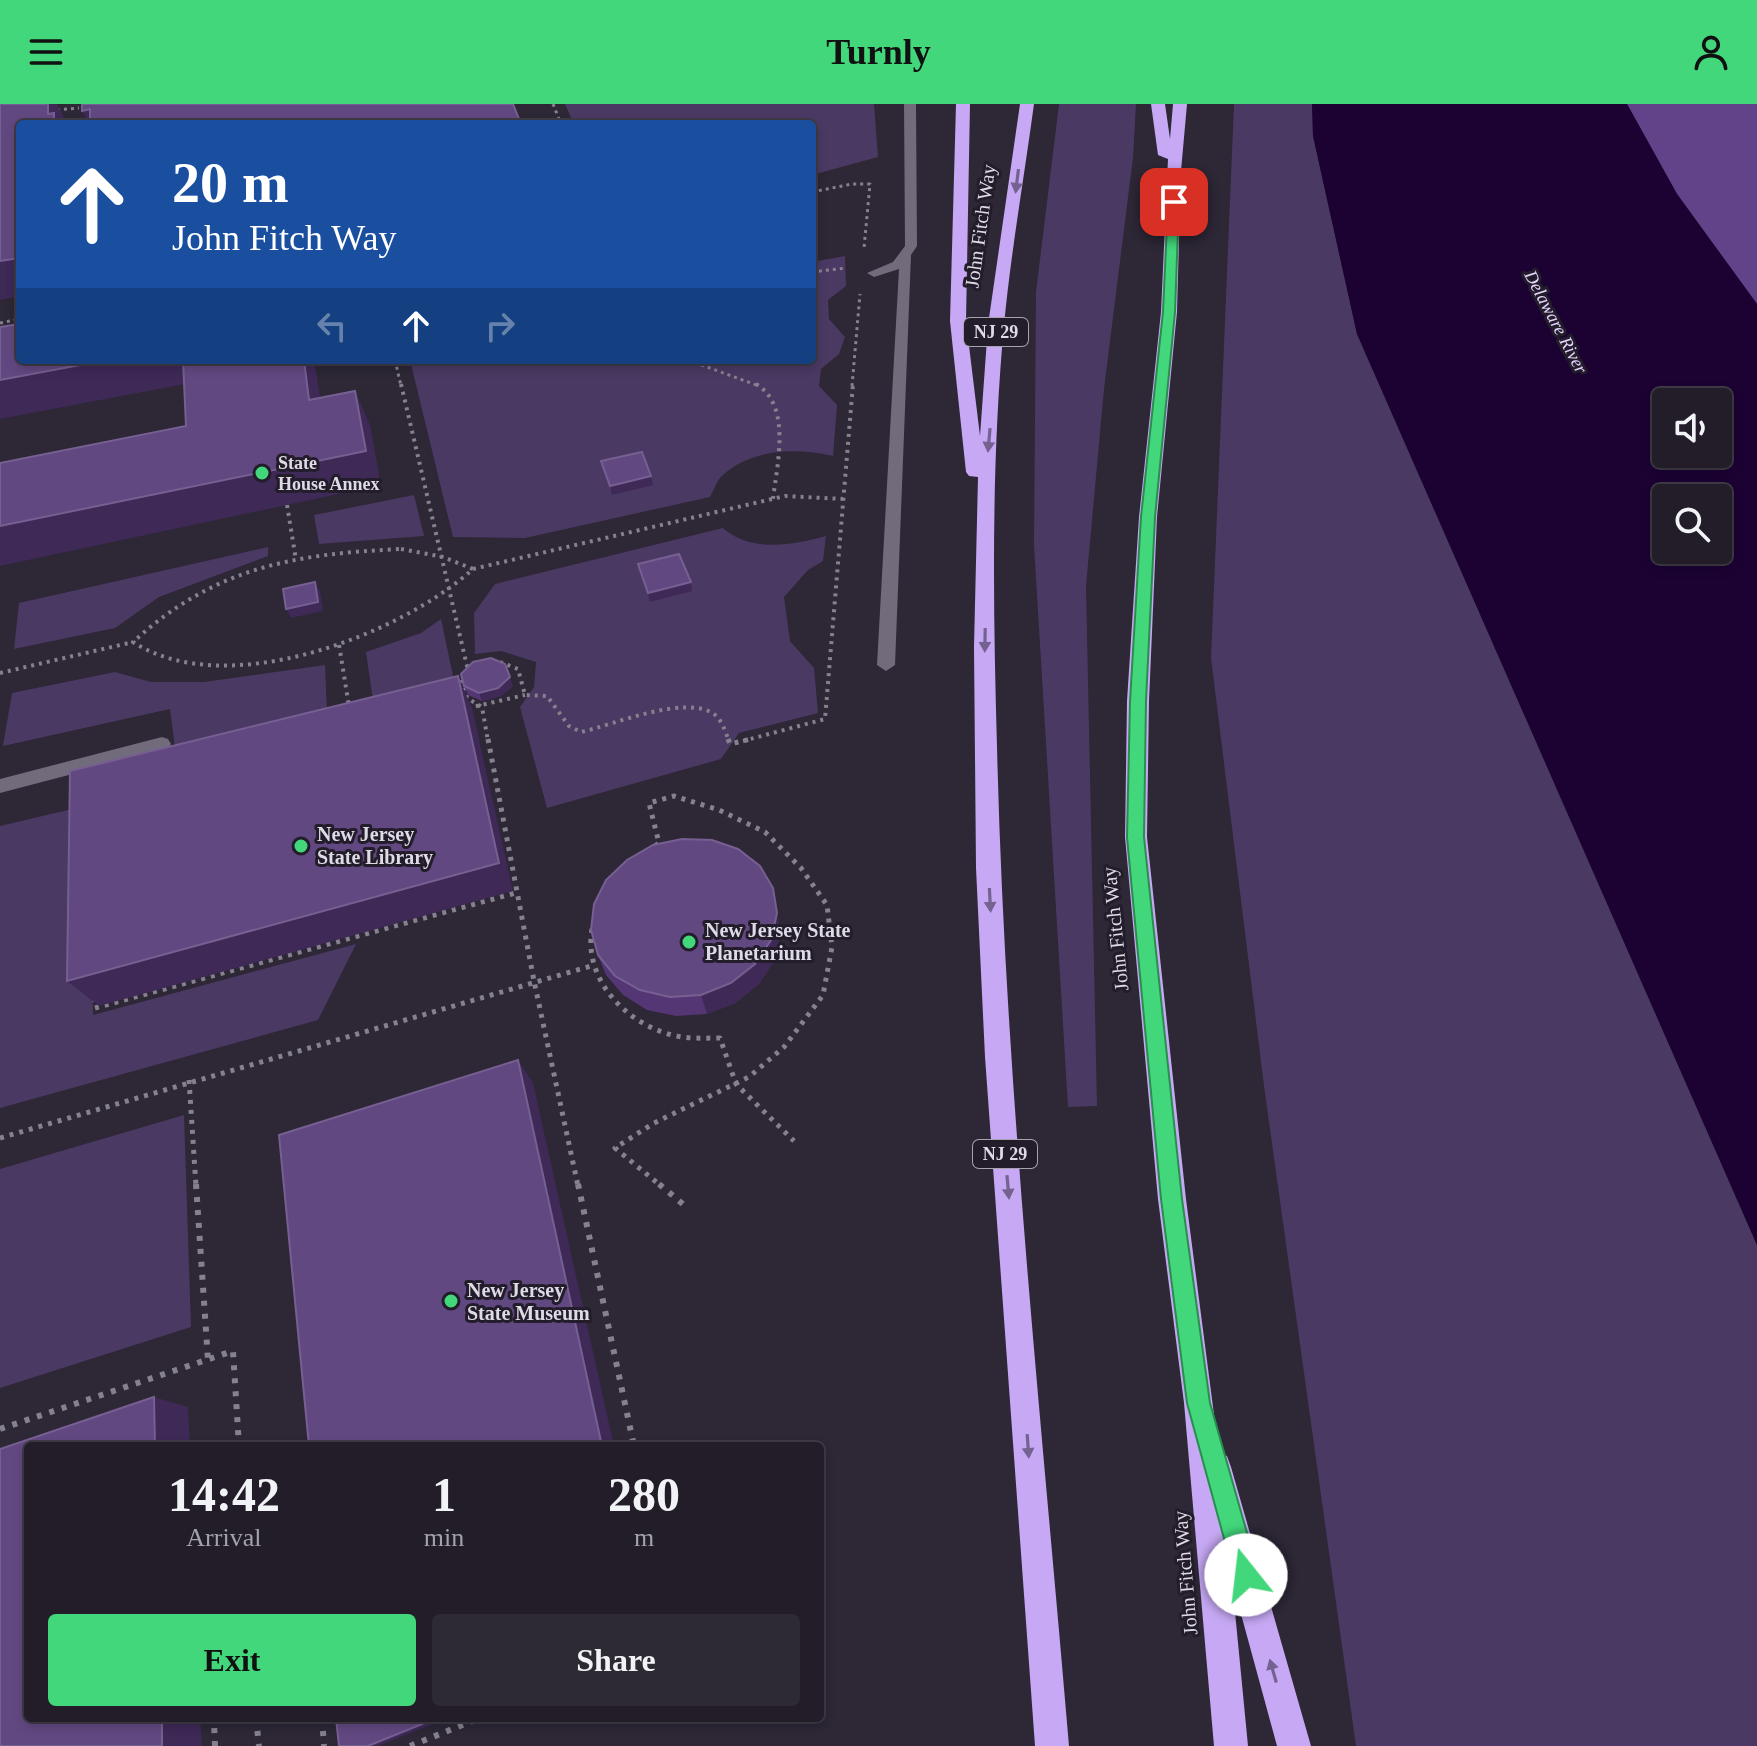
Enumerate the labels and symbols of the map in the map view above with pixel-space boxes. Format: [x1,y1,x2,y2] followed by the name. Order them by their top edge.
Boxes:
[960,163,1001,289] street label: John Fitch Way
[1140,168,1208,236] pin
[1011,169,1024,194] one-way arrow
[1520,266,1592,378] water label: Delaware River
[964,318,1028,346] road number: NJ 29
[982,427,995,452] one-way arrow
[278,453,380,494] place label: State House Annex
[253,464,271,482] marker: State House Annex
[978,628,991,653] one-way arrow
[317,823,433,869] place label: New Jersey State Library
[292,837,310,855] marker: New Jersey State Library
[1098,866,1133,992] street label: John Fitch Way
[983,888,996,913] one-way arrow
[705,919,851,964] place label: New Jersey State Planetarium
[680,933,698,951] marker: New Jersey State Planetarium
[973,1140,1037,1168] road number: NJ 29
[1002,1175,1015,1200] one-way arrow
[467,1279,590,1324] place label: New Jersey State Museum
[442,1292,460,1310] marker: New Jersey State Museum
[1022,1434,1035,1459] one-way arrow
[1169,1510,1202,1636] street label: John Fitch Way
[1204,1533,1288,1617] position arrow
[1266,1658,1279,1682] one-way arrow

